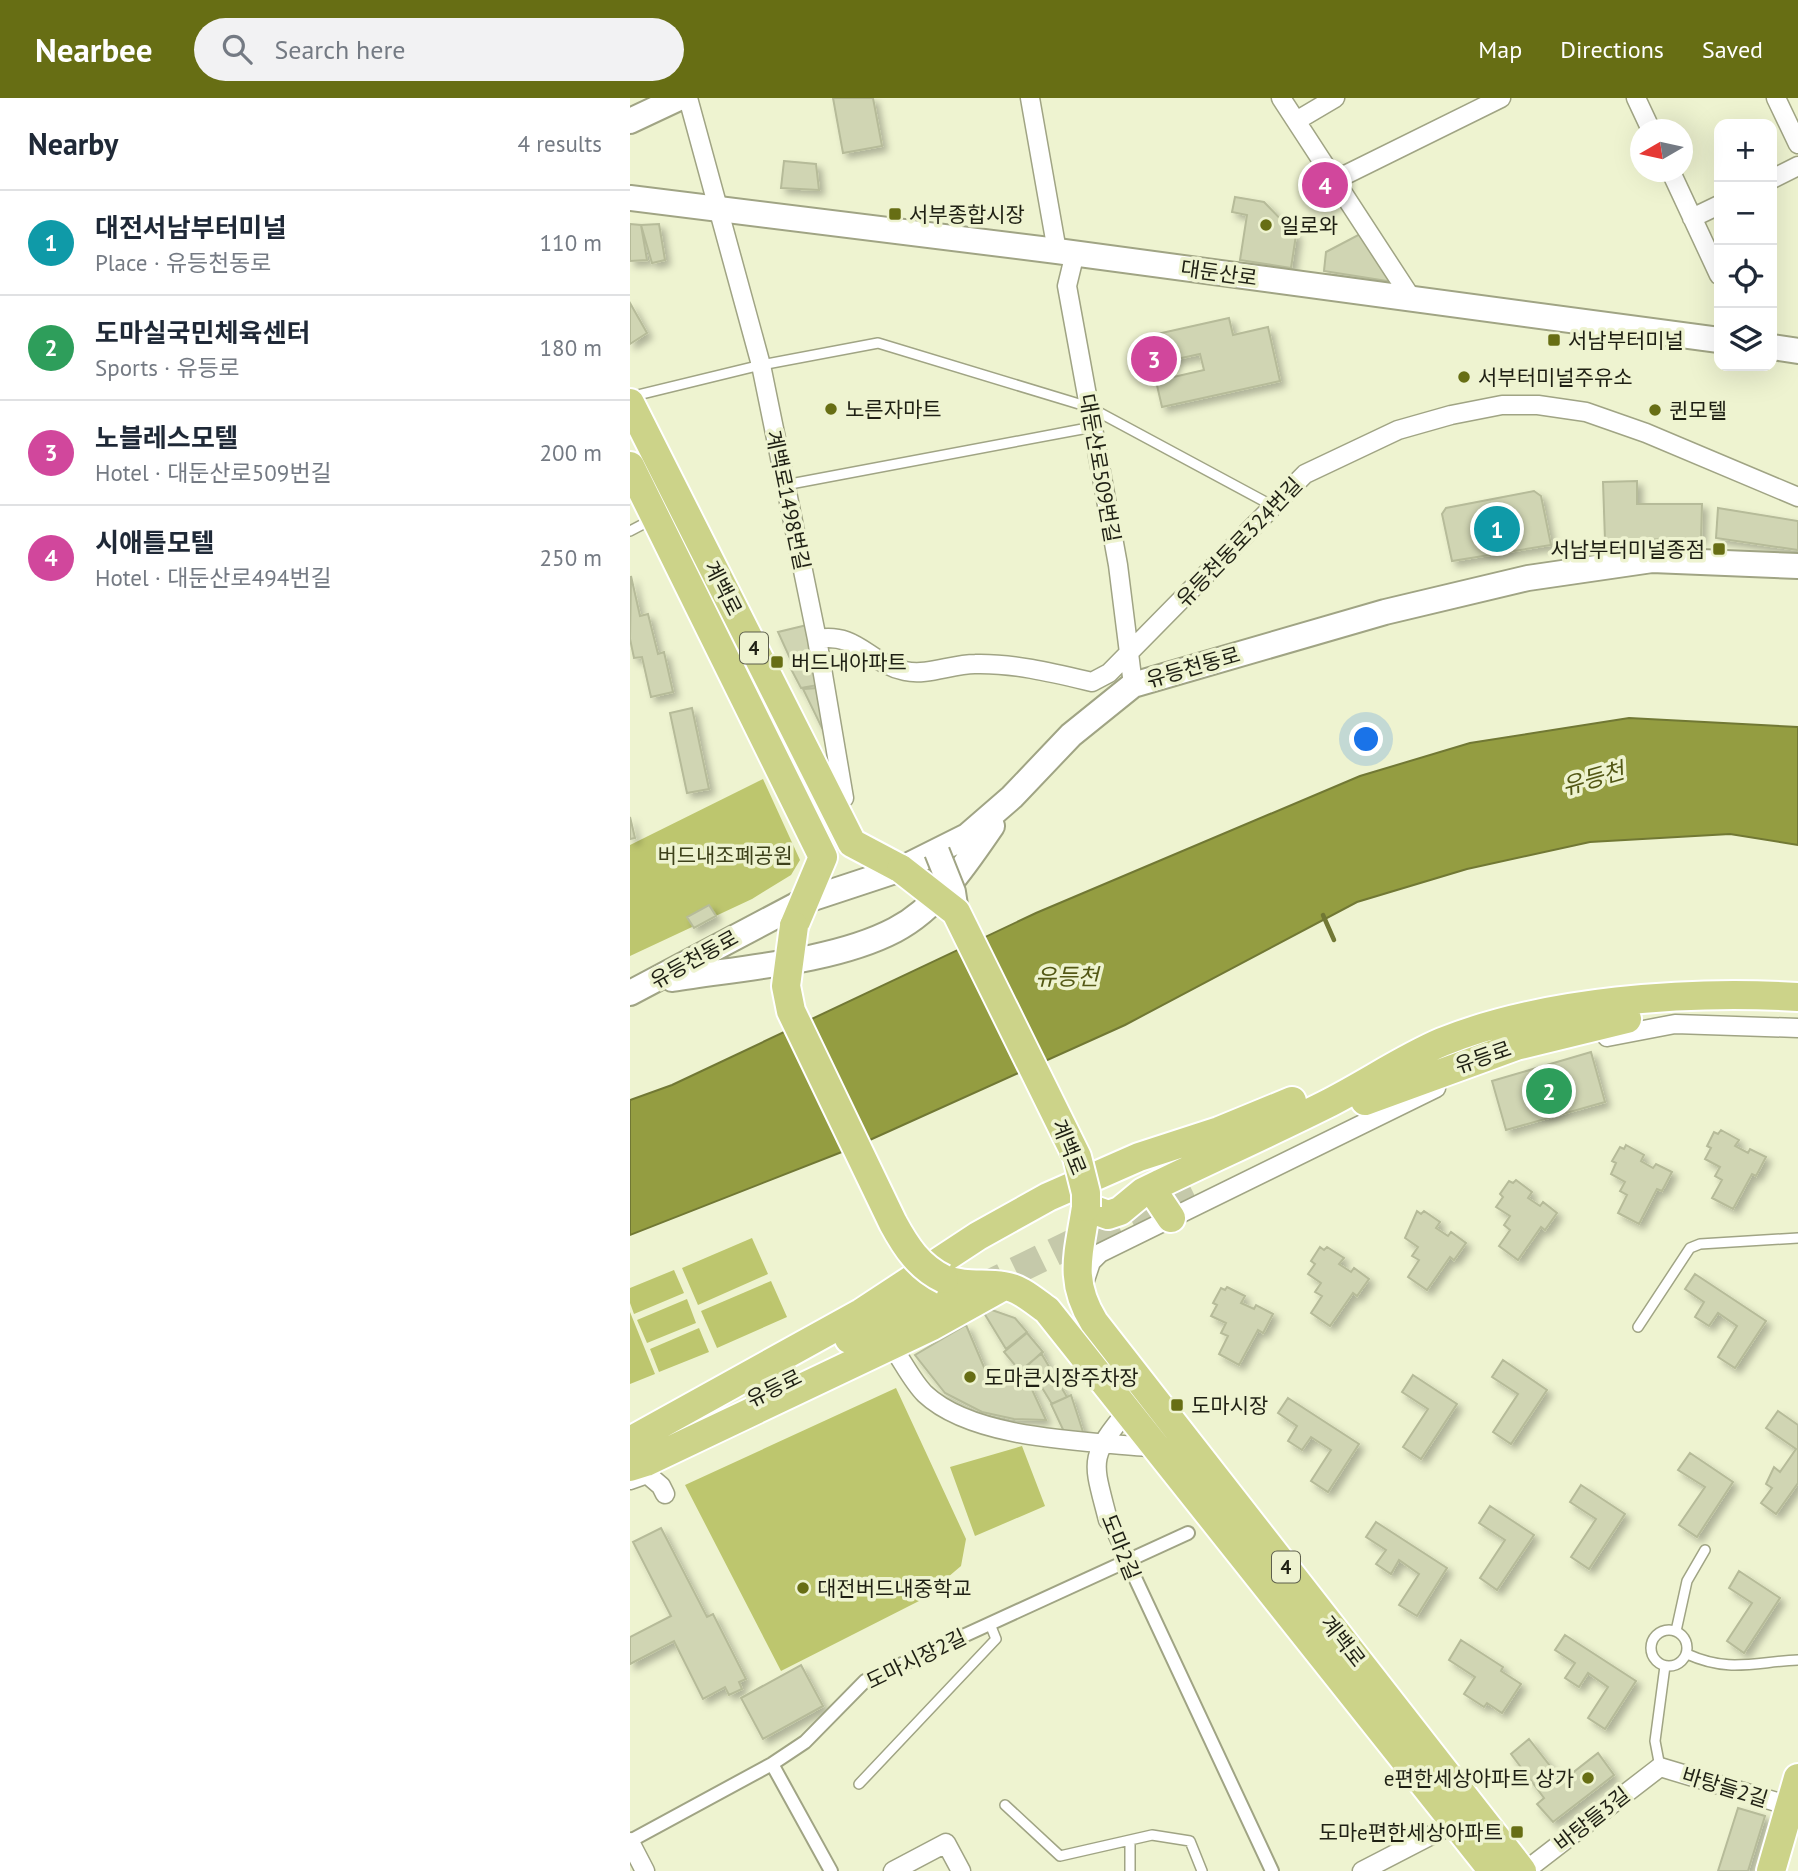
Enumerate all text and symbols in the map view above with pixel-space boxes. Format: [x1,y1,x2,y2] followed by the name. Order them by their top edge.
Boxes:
[194,18,684,81] search box
[35,28,152,71] text: Nearbee
[218,30,256,68] icon: search
[274,33,406,66] text: Search here
[1478,34,1522,65] text: Map
[1560,34,1664,65] text: Directions
[1702,34,1763,65] text: Saved
[1630,119,1693,182] north arrow
[1714,119,1777,371] map controls
[1714,119,1777,182] button: +
[28,124,118,163] text: Nearby
[518,129,602,158] text: 4 results
[1302,159,1348,211] pin: 4
[1714,182,1777,245] button: −
[909,201,1025,228] place label: 서부종합시장
[887,206,903,222] marker: 서부종합시장
[95,211,286,244] text: 대전서남부터미널
[1280,212,1338,239] place label: 일로와
[1258,217,1274,233] marker: 일로와
[44,228,58,257] text: 1
[540,228,602,257] text: 110 m
[1714,245,1777,308] button: locate
[95,248,272,277] text: Place · 유등천동로
[1179,254,1259,292] street label: 대둔산로
[1714,308,1777,371] button: layers
[95,316,310,349] text: 도마실국민체육센터
[1568,327,1684,354] place label: 서남부터미널
[1546,332,1562,348] marker: 서남부터미널
[44,333,58,362] text: 2
[540,333,602,362] text: 180 m
[1131,333,1177,385] pin: 3
[95,353,240,382] text: Sports · 유등로
[1478,364,1633,391] place label: 서부터미널주유소
[1456,369,1472,385] marker: 서부터미널주유소
[1074,392,1126,544] street label: 대둔산로509번길
[845,396,942,423] place label: 노른자마트
[1669,397,1727,424] place label: 퀸모텔
[823,401,839,417] marker: 노른자마트
[1647,402,1663,418] marker: 퀸모텔
[95,421,239,454] text: 노블레스모텔
[760,428,816,572] street label: 계백로1498번길
[44,438,58,467] text: 3
[540,438,602,467] text: 200 m
[95,458,332,487] text: Hotel · 대둔산로509번길
[1170,472,1308,612] street label: 유등천동로324번길
[1474,503,1520,555] pin: 1
[95,526,215,559] text: 시애틀모텔
[1550,536,1705,563] place label: 서남부터미널종점
[1711,541,1727,557] marker: 서남부터미널종점
[44,543,58,572] text: 4
[540,543,602,572] text: 250 m
[698,556,748,620] street label: 계백로
[95,563,332,592] text: Hotel · 대둔산로494번길
[740,632,768,664] road number: 4
[1143,641,1243,693] street label: 유등천동로
[791,649,907,676] place label: 버드내아파트
[769,654,785,670] marker: 버드내아파트
[1349,722,1383,756] your location
[1558,755,1630,801] water label: 유등천
[657,842,793,869] park label: 버드내조폐공원
[645,924,743,994] street label: 유등천동로
[1035,962,1102,991] water label: 유등천
[1451,1035,1515,1079] street label: 유등로
[1526,1065,1572,1117] pin: 2
[1046,1115,1092,1179] street label: 계백로
[742,1363,806,1413] street label: 유등로
[984,1364,1139,1391] place label: 도마큰시장주차장
[962,1369,978,1385] marker: 도마큰시장주차장
[1191,1392,1268,1419] place label: 도마시장
[1169,1397,1185,1413] marker: 도마시장
[1095,1510,1147,1584] street label: 도마2길
[1272,1552,1300,1582] road number: 4
[817,1575,972,1602] place label: 대전버드내중학교
[795,1580,811,1596] marker: 대전버드내중학교
[1315,1610,1371,1672] street label: 계백로
[862,1623,970,1695] street label: 도마시장2길
[1679,1761,1771,1813] street label: 바탕들2길
[1384,1765,1574,1792] place label: e편한세상아파트 상가
[1580,1770,1596,1786] marker: e편한세상아파트 상가
[1549,1781,1635,1857] street label: 바탕들3길
[1318,1819,1503,1846] place label: 도마e편한세상아파트
[1509,1824,1525,1840] marker: 도마e편한세상아파트

